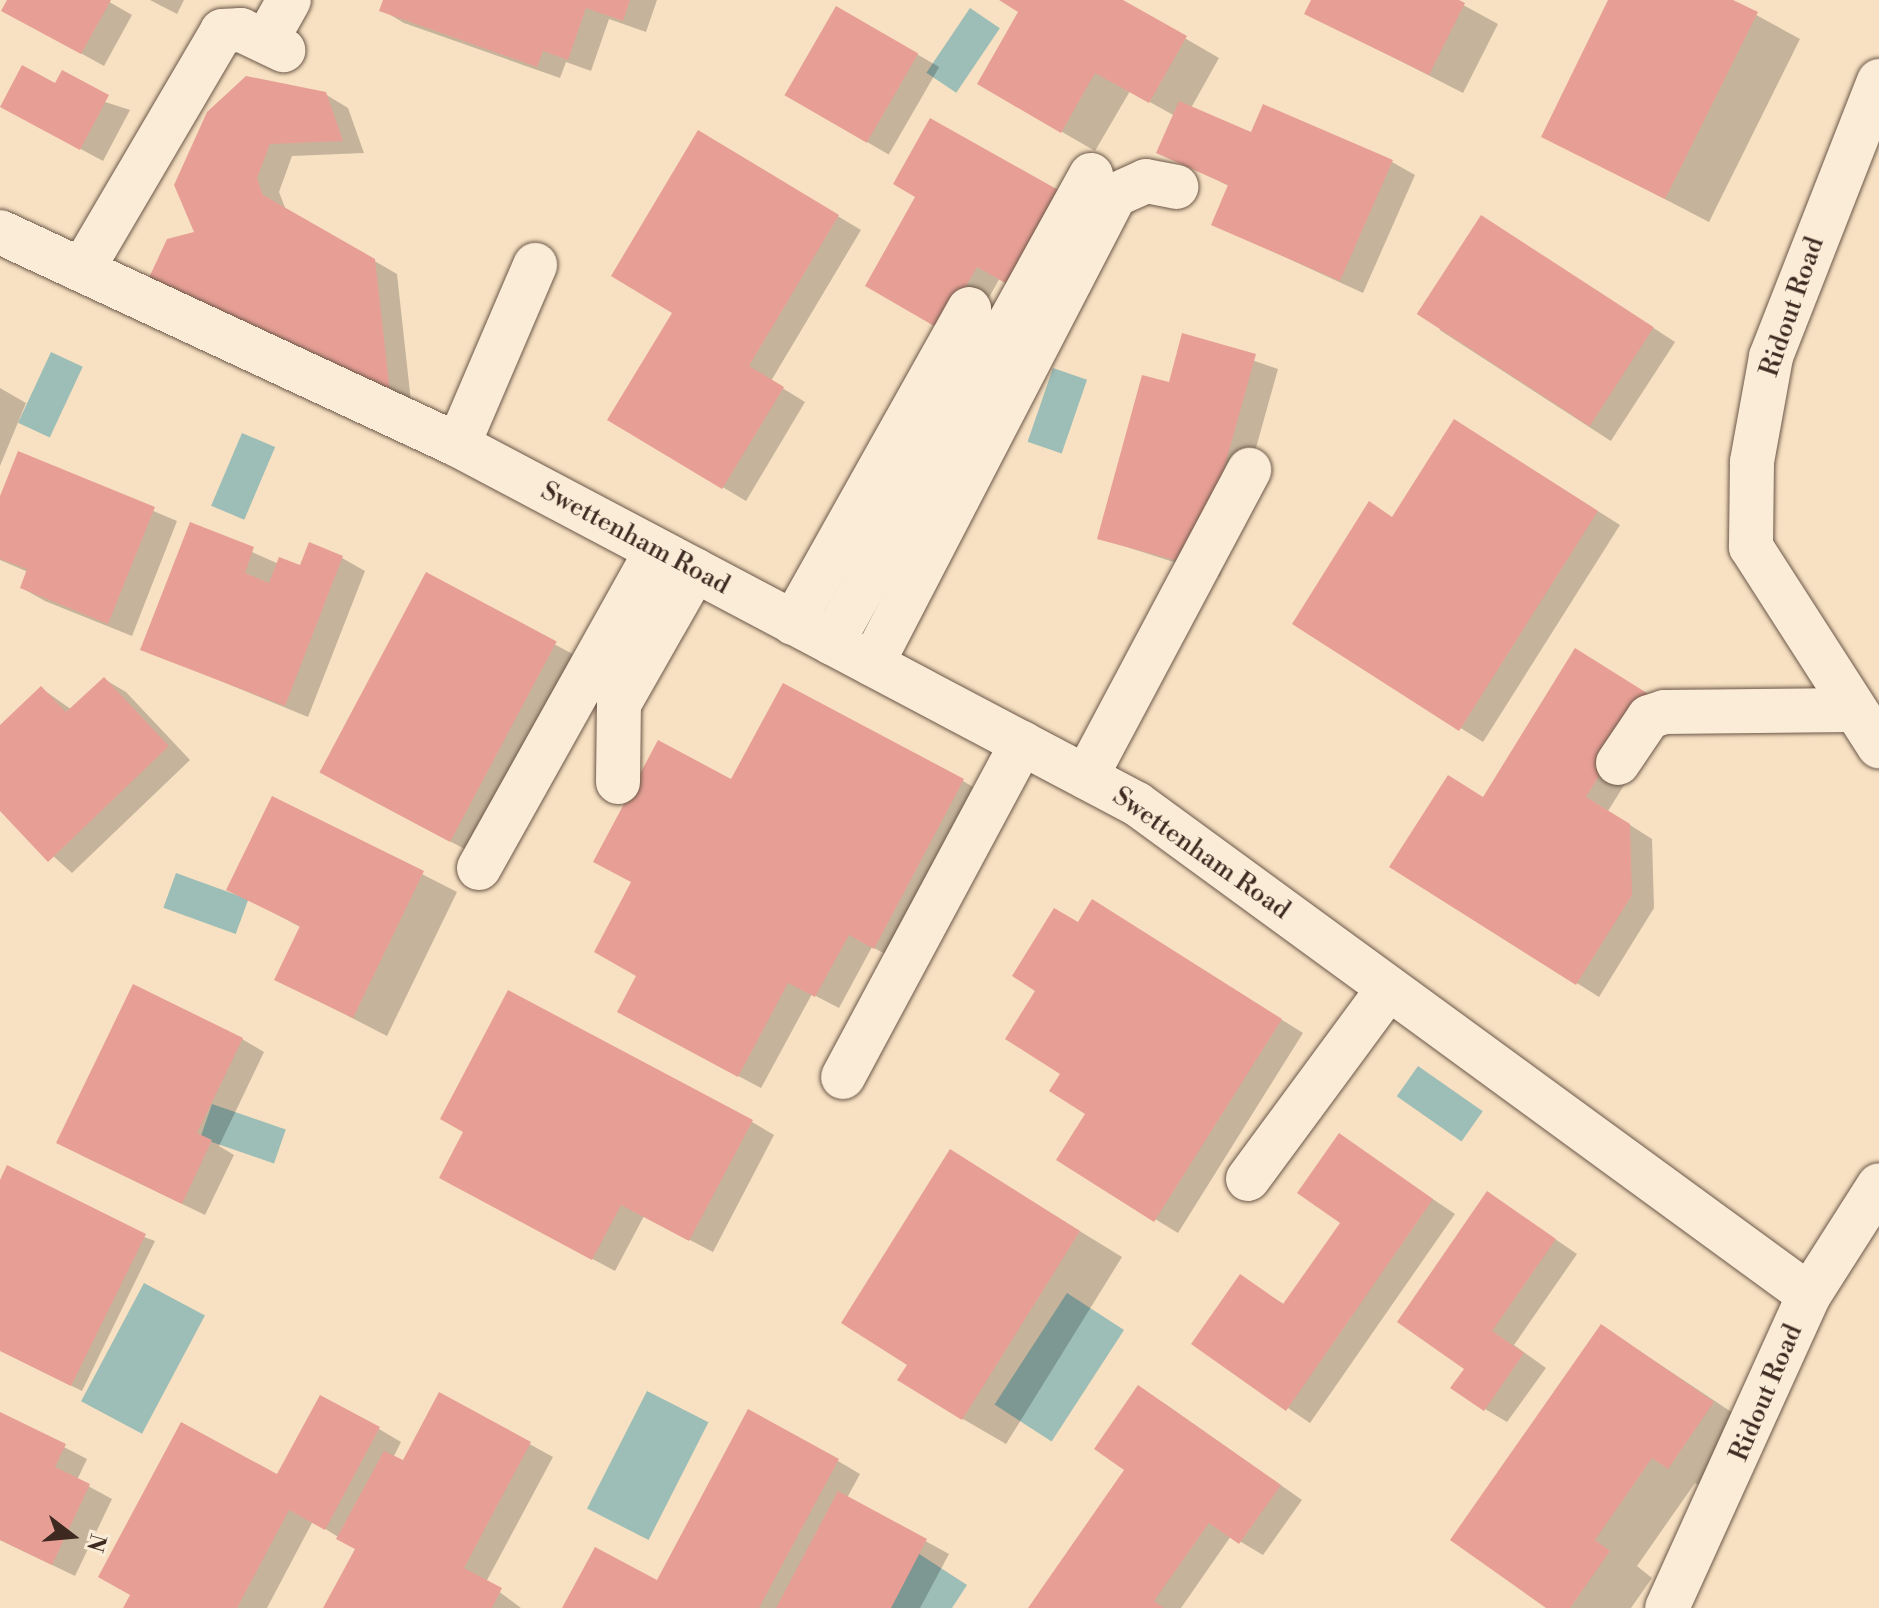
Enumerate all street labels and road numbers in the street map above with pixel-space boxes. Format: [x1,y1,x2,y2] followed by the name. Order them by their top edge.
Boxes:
[1755,233,1831,381] street label: Ridout Road
[535,476,735,602] street label: Swettenham Road
[1106,781,1296,927] street label: Swettenham Road
[1724,1320,1810,1466] street label: Ridout Road

